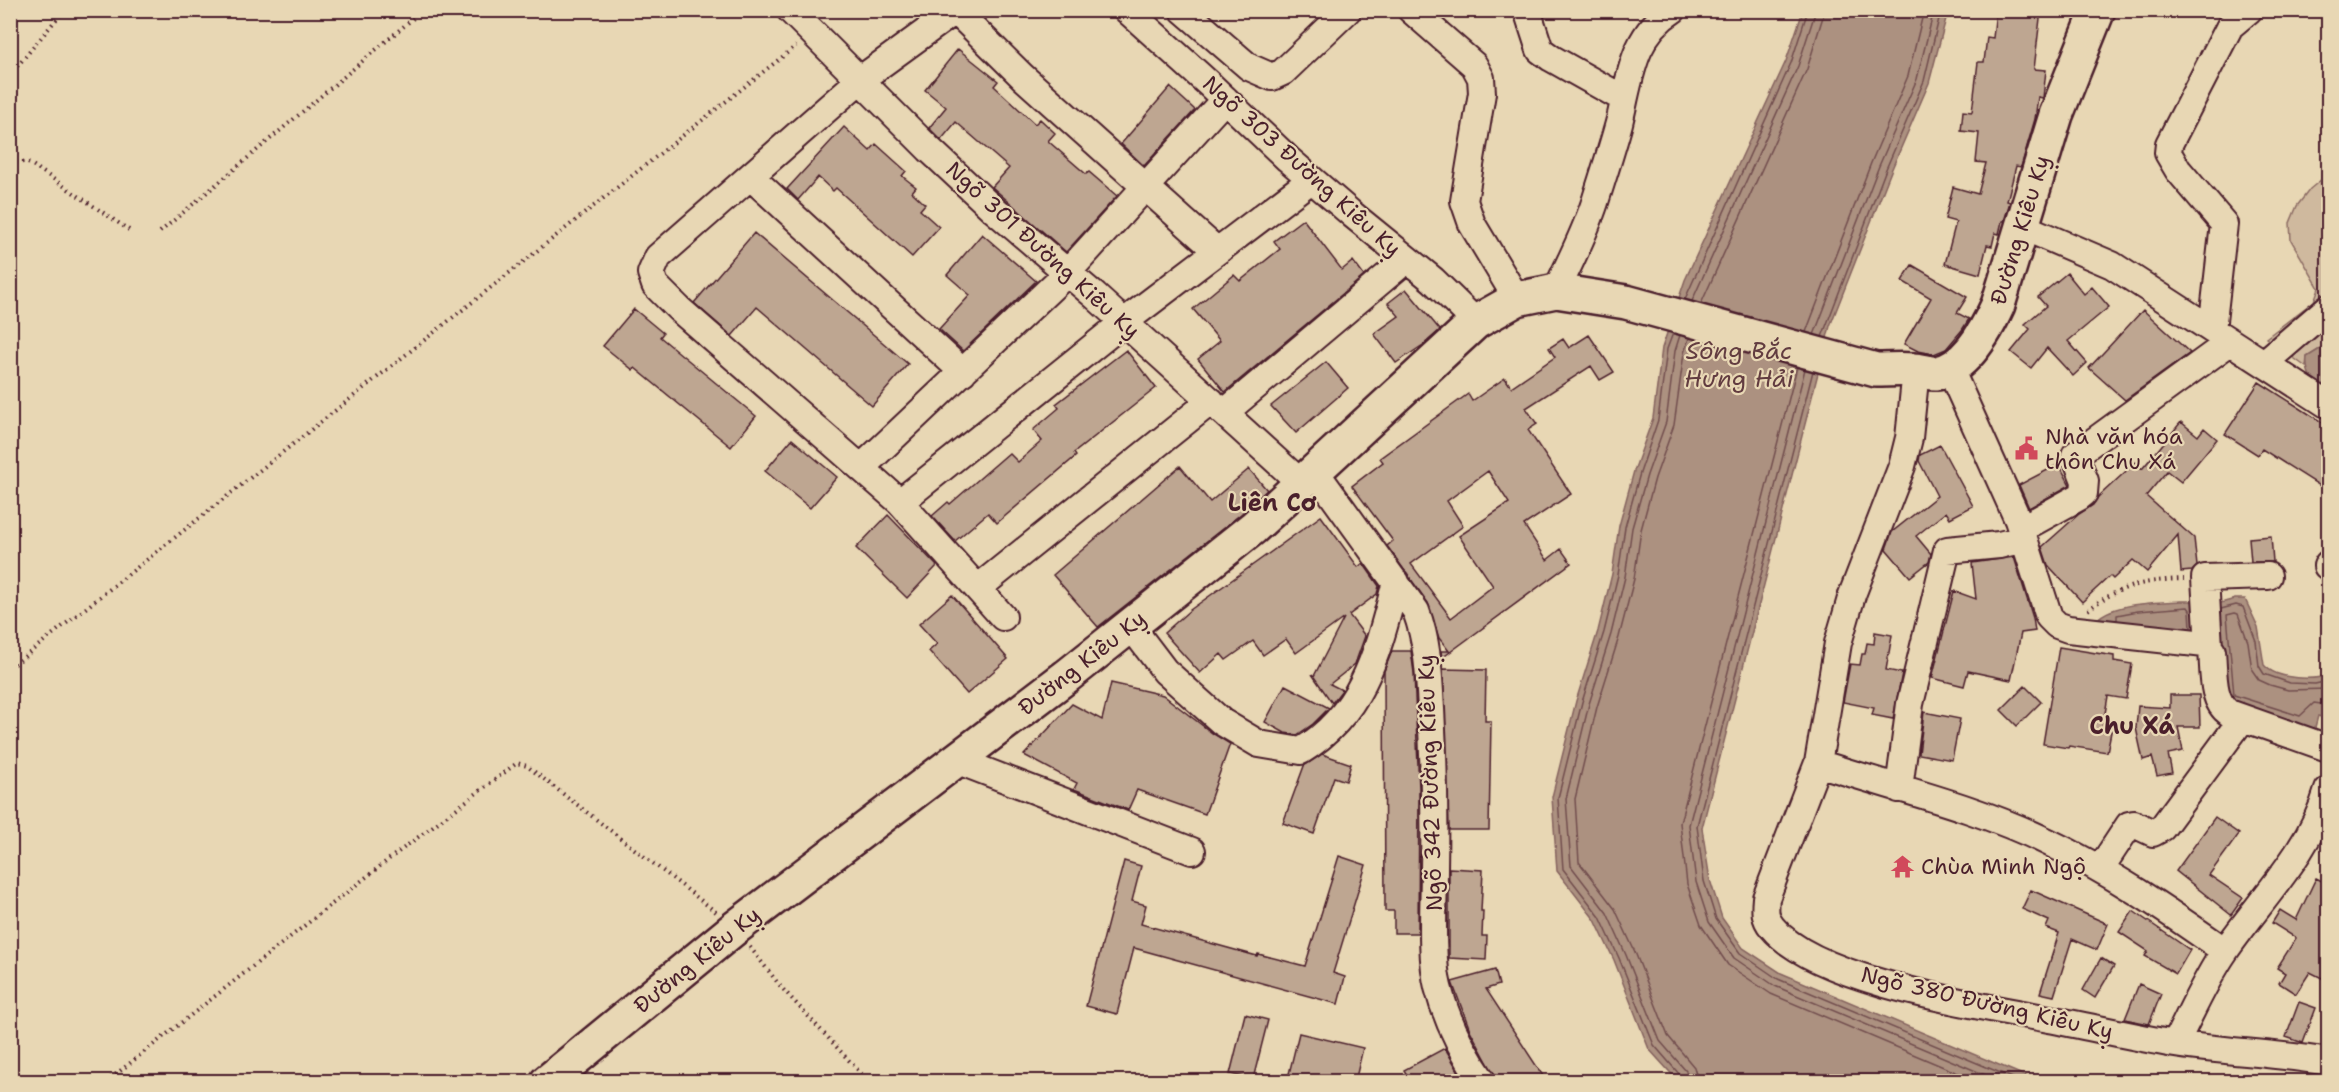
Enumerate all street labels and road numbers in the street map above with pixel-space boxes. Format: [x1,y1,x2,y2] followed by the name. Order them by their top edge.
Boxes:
[1193,69,1407,267] street label: Ngõ 303 Đường Kiêu Kỵ
[1984,152,2061,310] street label: Đường Kiêu Kỵ
[936,155,1146,349] street label: Ngõ 301 Đường Kiêu Kỵ
[1012,604,1155,726] street label: Đường Kiêu Kỵ
[1411,654,1454,912] street label: Ngõ 342 Đường Kiêu Kỵ
[628,900,769,1024] street label: Đường Kiêu Kỵ
[1857,960,2116,1051] street label: Ngõ 380 Đường Kiêu Kỵ

